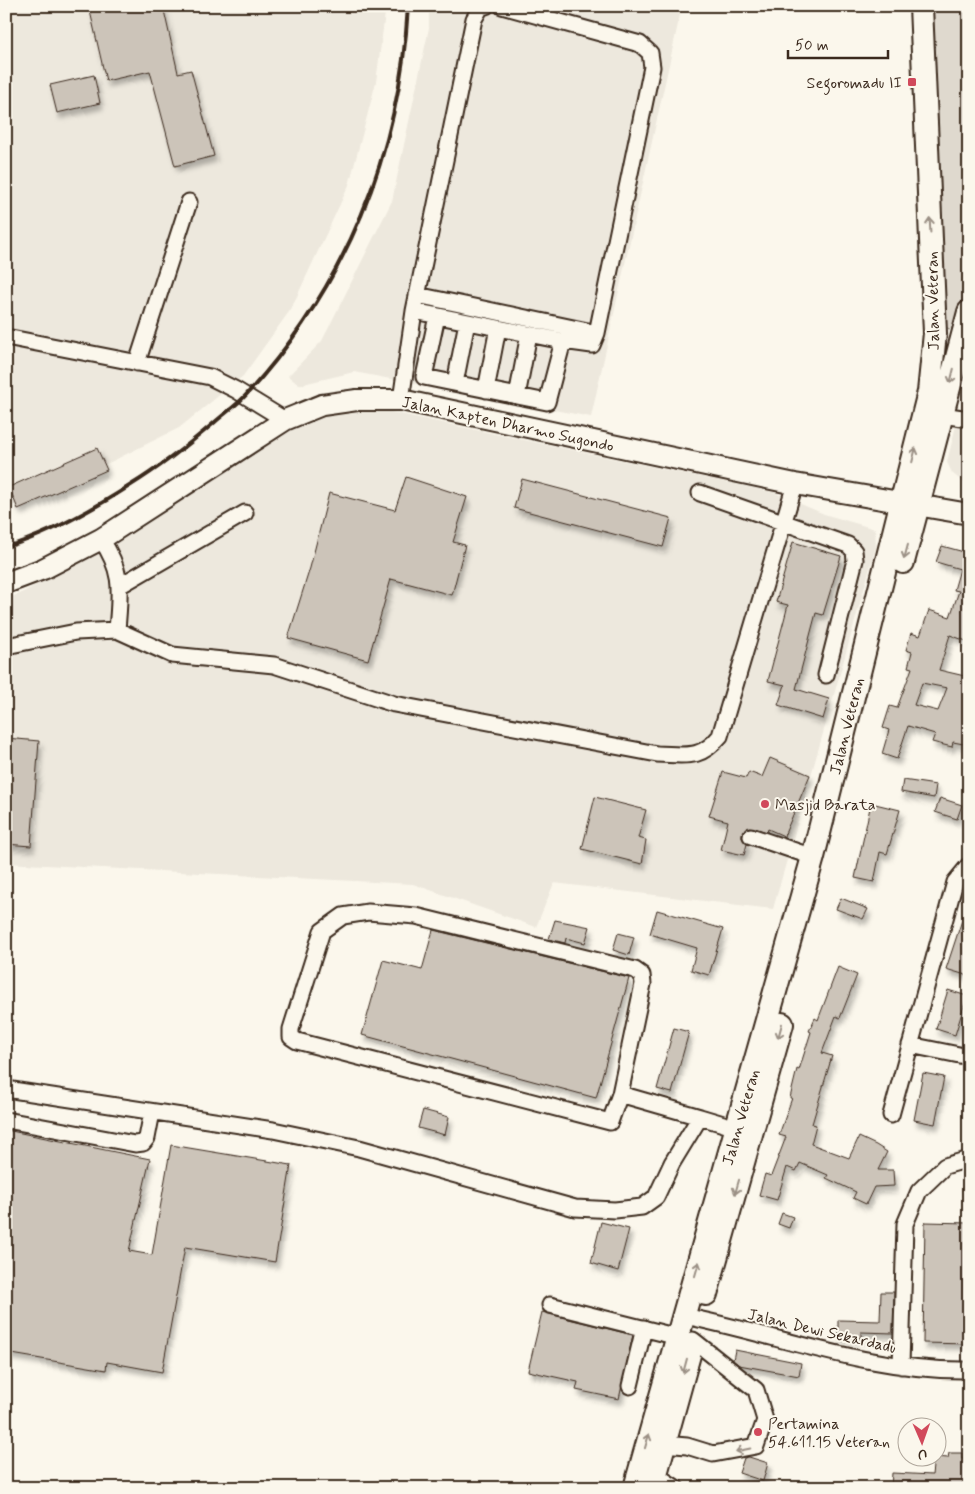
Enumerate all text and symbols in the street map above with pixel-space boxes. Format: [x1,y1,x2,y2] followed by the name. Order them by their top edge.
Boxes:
[788,28,888,60] scale bar
[795,36,829,56] text: 50 m
[807,73,902,95] place label: Segoromadu II
[906,76,918,88] marker: Segoromadu II
[926,217,935,233] one-way arrow
[922,251,945,351] street label: Jalan Veteran
[947,367,956,383] one-way arrow
[400,392,616,457] street label: Jalan Kapten Dharmo Sugondo
[910,448,919,464] one-way arrow
[901,544,910,560] one-way arrow
[825,676,870,777] street label: Jalan Veteran
[775,795,876,816] place label: Masjid Barata
[759,798,771,810] marker: Masjid Barata
[775,1022,784,1038] one-way arrow
[718,1067,765,1168] street label: Jalan Veteran
[731,1179,741,1195] one-way arrow
[693,1262,702,1278] one-way arrow
[745,1304,898,1359] street label: Jalan Dewi Sekardadu
[680,1357,690,1373] one-way arrow
[768,1414,890,1453] place label: Pertamina 54.611.15 Veteran
[898,1416,948,1466] north arrow
[752,1426,764,1438] marker: Pertamina 54.611.15 Veteran
[643,1433,653,1449] one-way arrow
[735,1445,751,1455] one-way arrow
[918,1445,927,1463] text: U

